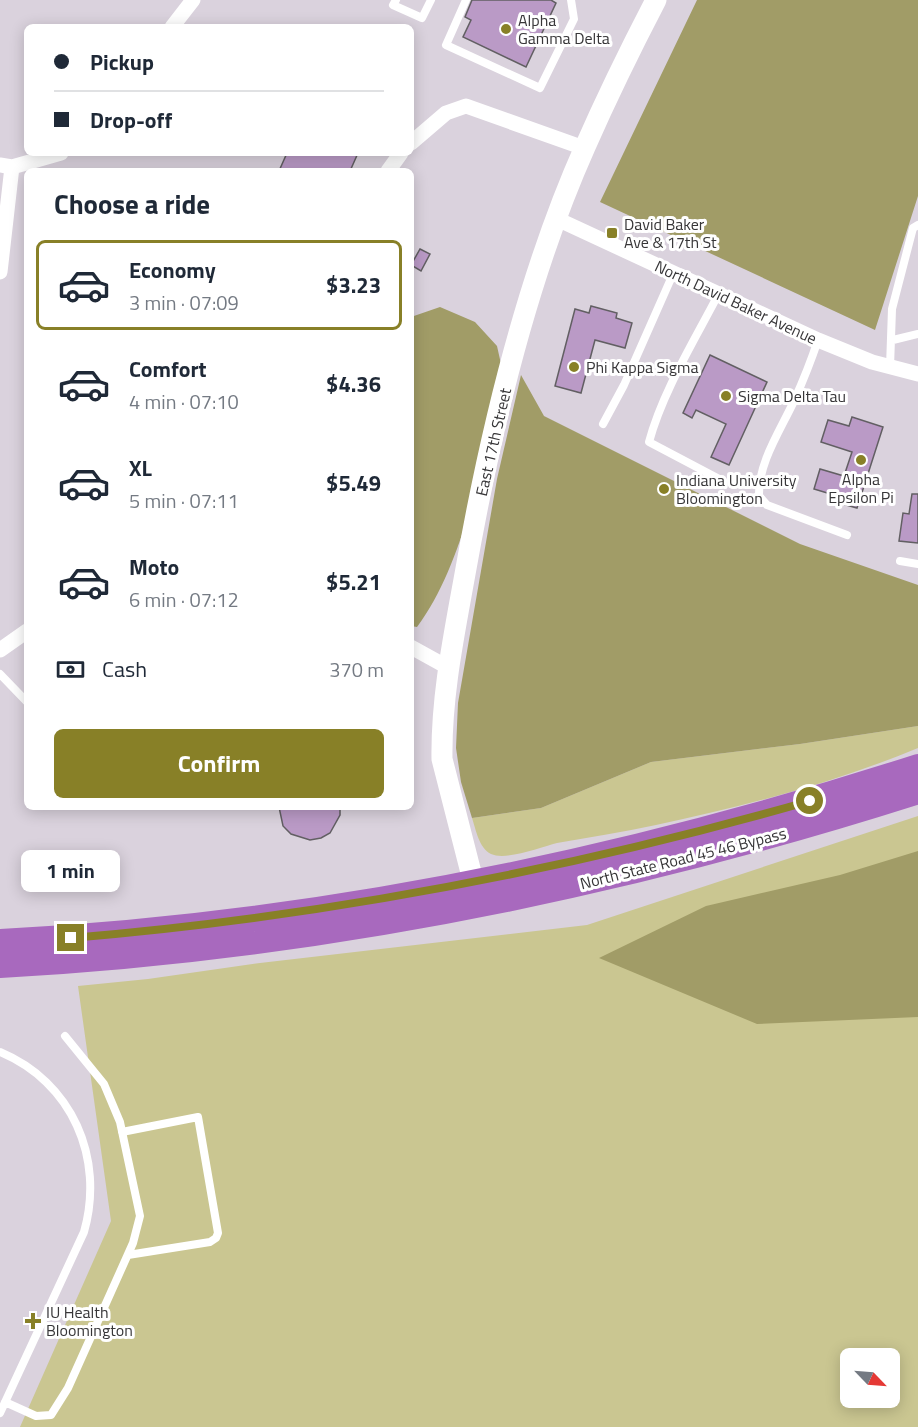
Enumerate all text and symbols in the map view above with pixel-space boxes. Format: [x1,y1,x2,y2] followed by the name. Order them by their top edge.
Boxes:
[518,8,610,50] place label: Alpha Gamma Delta
[499,22,513,36] marker: Alpha Gamma Delta
[90,45,154,79] text: Pickup
[90,103,172,137] text: Drop-off
[54,183,210,224] text: Choose a ride
[624,212,717,254] place label: David Baker Ave & 17th St
[605,226,619,240] marker: David Baker Ave & 17th St
[129,253,216,287] text: Economy
[651,254,821,350] street label: North David Baker Avenue
[57,258,111,312] icon: car
[326,268,381,302] text: $3.23
[129,287,239,318] text: 3 min · 07:09
[129,352,207,386] text: Comfort
[586,355,698,379] place label: Phi Kappa Sigma
[57,357,111,411] icon: car
[567,360,581,374] marker: Phi Kappa Sigma
[326,367,381,401] text: $4.36
[738,384,846,408] place label: Sigma Delta Tau
[469,385,517,498] street label: East 17th Street
[129,386,239,417] text: 4 min · 07:10
[719,389,733,403] marker: Sigma Delta Tau
[129,451,152,485] text: XL
[854,453,868,467] marker: Alpha Epsilon Pi
[57,456,111,510] icon: car
[326,466,381,500] text: $5.49
[828,467,894,509] place label: Alpha Epsilon Pi
[676,468,797,510] place label: Indiana University Bloomington
[657,482,671,496] marker: Indiana University Bloomington
[129,485,239,516] text: 5 min · 07:11
[129,550,179,584] text: Moto
[57,555,111,609] icon: car
[326,565,381,599] text: $5.21
[129,584,239,615] text: 6 min · 07:12
[102,652,147,686] text: Cash
[54,653,87,686] icon: cash
[329,654,384,685] text: 370 m
[54,729,384,798] button: Confirm
[796,787,823,814] route start
[577,821,789,895] street label: North State Road 45 46 Bypass
[22,851,121,893] callout: 1 min
[46,855,95,886] text: 1 min
[57,924,84,951] route end
[46,1300,133,1342] place label: IU Health Bloomington
[24,1312,42,1330] marker: IU Health Bloomington
[840,1348,900,1408] north arrow
[840,1348,900,1408] map controls

